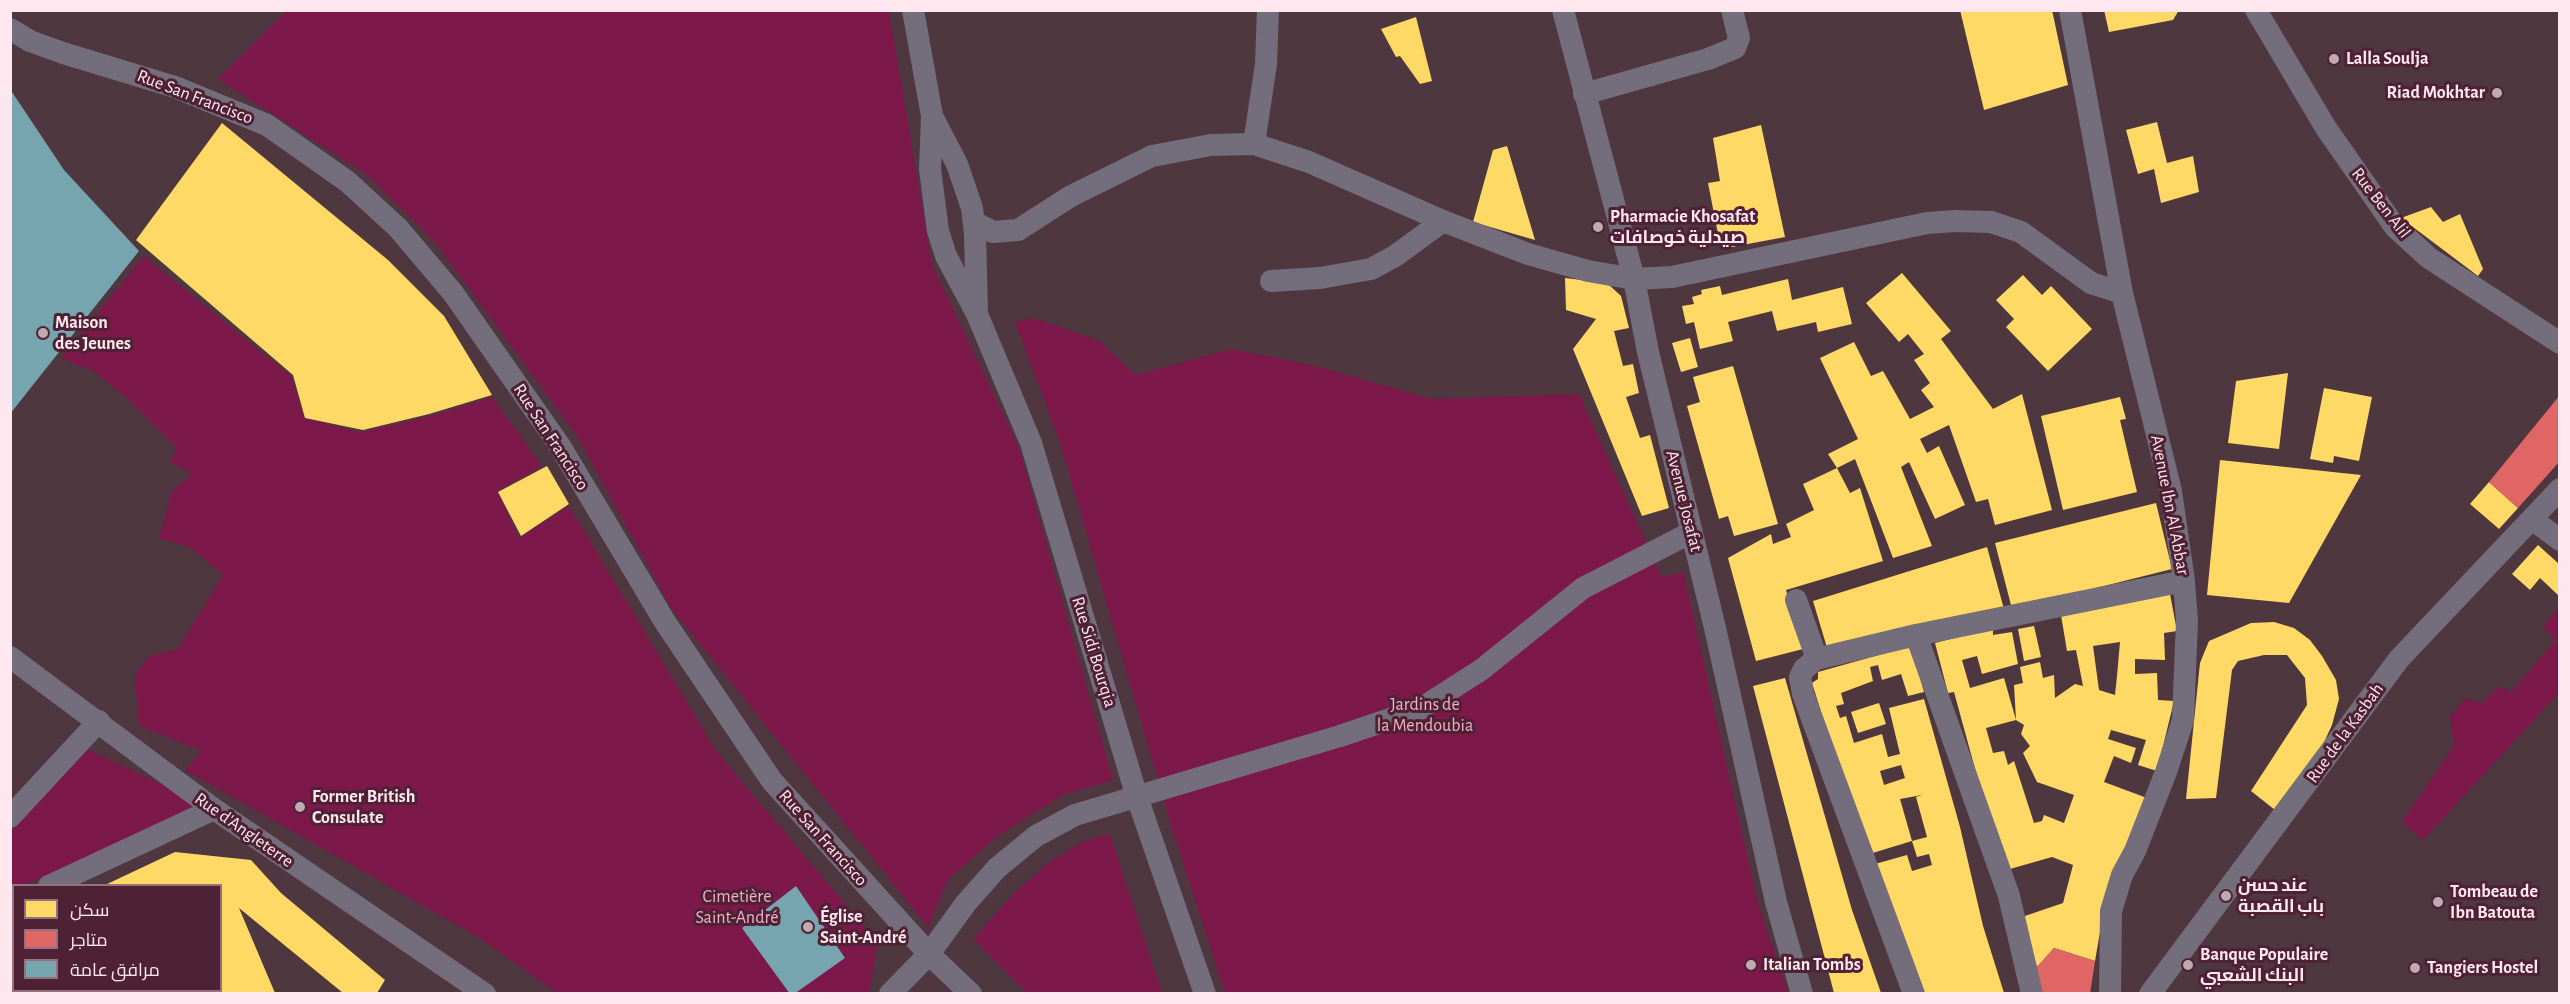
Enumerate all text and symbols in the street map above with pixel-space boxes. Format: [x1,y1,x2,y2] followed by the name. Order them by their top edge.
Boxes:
[2346,48,2429,70] place label: Lalla Soulja
[2327,52,2341,66] marker: Lalla Soulja
[134,65,256,129] street label: Rue San Francisco
[2386,82,2485,104] place label: Riad Mokhtar
[2490,86,2504,100] marker: Riad Mokhtar
[2347,163,2415,243] street label: Rue Ben Alil
[1610,206,1755,248] place label: Pharmacie Khosafat صيدلية خوصافات
[1591,220,1605,234] marker: Pharmacie Khosafat صيدلية خوصافات
[55,312,131,354] place label: Maison des Jeunes
[36,326,50,340] marker: Maison des Jeunes
[509,380,593,494] street label: Rue San Francisco
[2146,433,2194,577] street label: Avenue Ibn Al Abbar
[1661,448,1707,554] street label: Avenue Josafat
[1067,594,1121,710] street label: Rue Sidi Bourqia
[2302,679,2388,787] street label: Rue de la Kasbah
[1377,694,1473,736] park label: Jardins de la Mendoubia
[774,785,872,891] street label: Rue San Francisco
[312,786,415,828] place label: Former British Consulate
[190,788,298,872] street label: Rue d'Angleterre
[293,800,307,814] marker: Former British Consulate
[2238,875,2324,918] place label: عند حسن باب القصبة
[2450,881,2538,924] place label: Tombeau de Ibn Batouta
[12,884,222,992] legend
[695,886,779,928] park label: Cimetière Saint-André
[2219,889,2233,903] marker: عند حسن باب القصبة
[2431,895,2445,909] marker: Tombeau de Ibn Batouta
[70,902,109,920] text: سكن
[820,906,907,948] place label: Église Saint-André
[801,920,815,934] marker: Église Saint-André
[70,932,108,950] text: متاجر
[2200,944,2328,986] place label: Banque Populaire البنك الشعبي
[1763,954,1861,976] place label: Italian Tombs
[2427,957,2538,979] place label: Tangiers Hostel
[1744,958,1758,972] marker: Italian Tombs
[2181,958,2195,972] marker: Banque Populaire البنك الشعبي
[2408,961,2422,975] marker: Tangiers Hostel
[70,962,160,980] text: مرافق عامة

